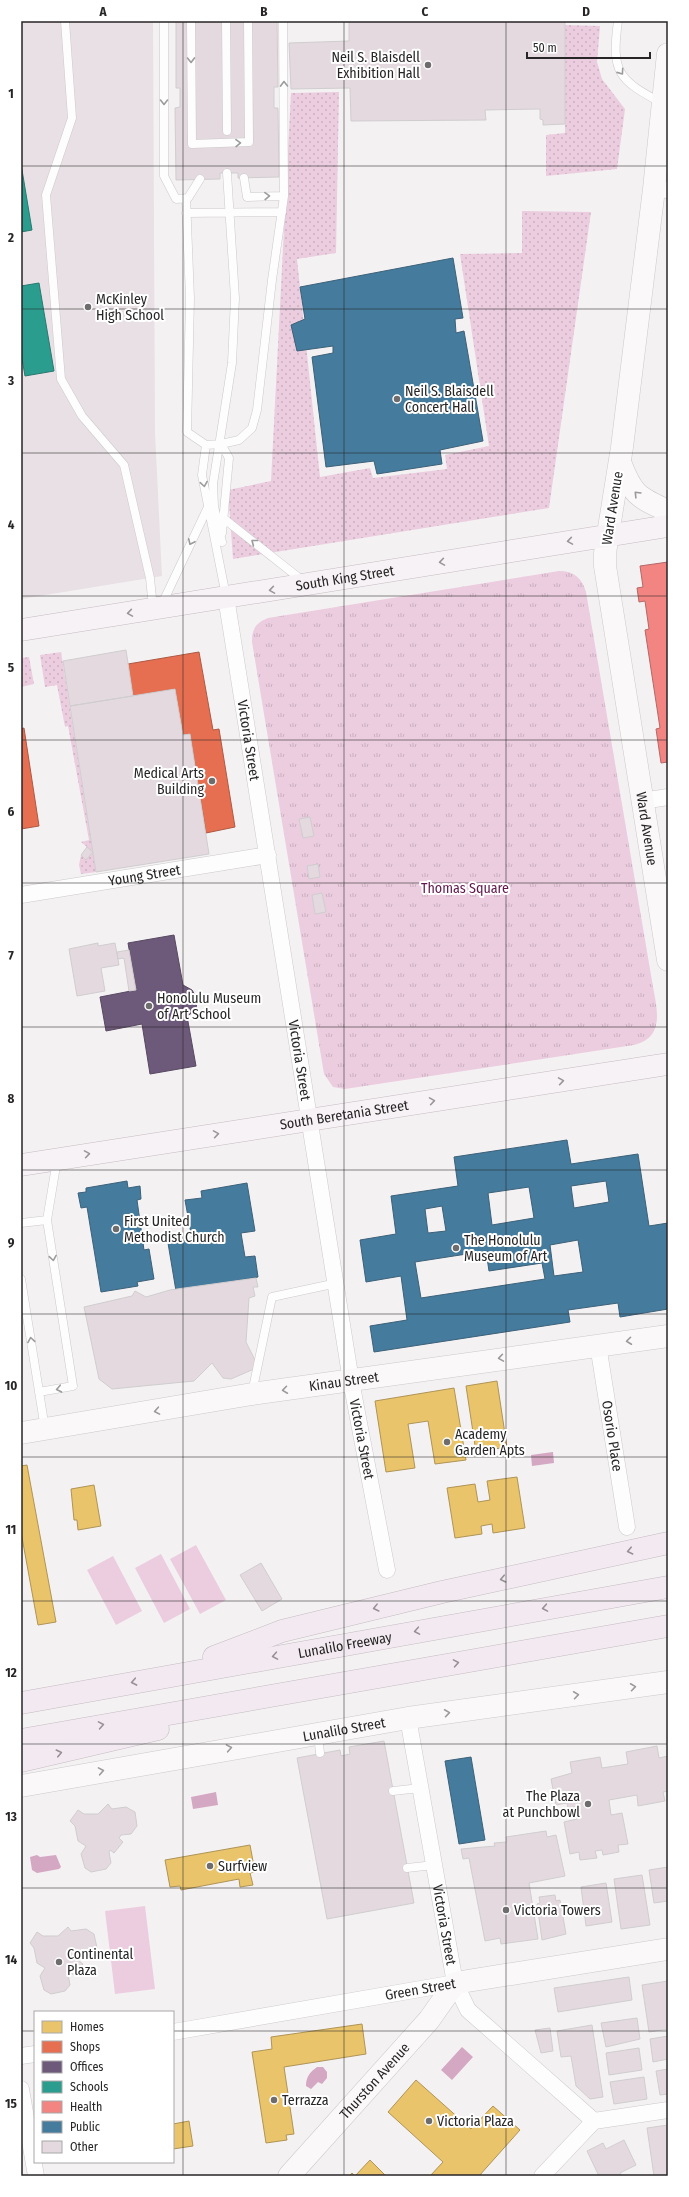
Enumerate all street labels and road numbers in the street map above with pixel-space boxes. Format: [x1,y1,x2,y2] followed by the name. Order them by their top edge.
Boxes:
[598,470,627,546] street label: Ward Avenue
[294,562,396,595] street label: South King Street
[234,699,263,782] street label: Victoria Street
[632,791,661,867] street label: Ward Avenue
[107,861,182,890] street label: Young Street
[285,1019,314,1102] street label: Victoria Street
[279,1097,410,1133] street label: South Beretania Street
[308,1368,380,1395] street label: Kinau Street
[346,1398,378,1481] street label: Victoria Street
[598,1399,626,1473] street label: Osorio Place
[297,1629,394,1662] street label: Lunalilo Freeway
[302,1714,387,1745] street label: Lunalilo Street
[429,1883,460,1967] street label: Victoria Street
[384,1975,457,2004] street label: Green Street
[336,2039,413,2123] street label: Thurston Avenue

